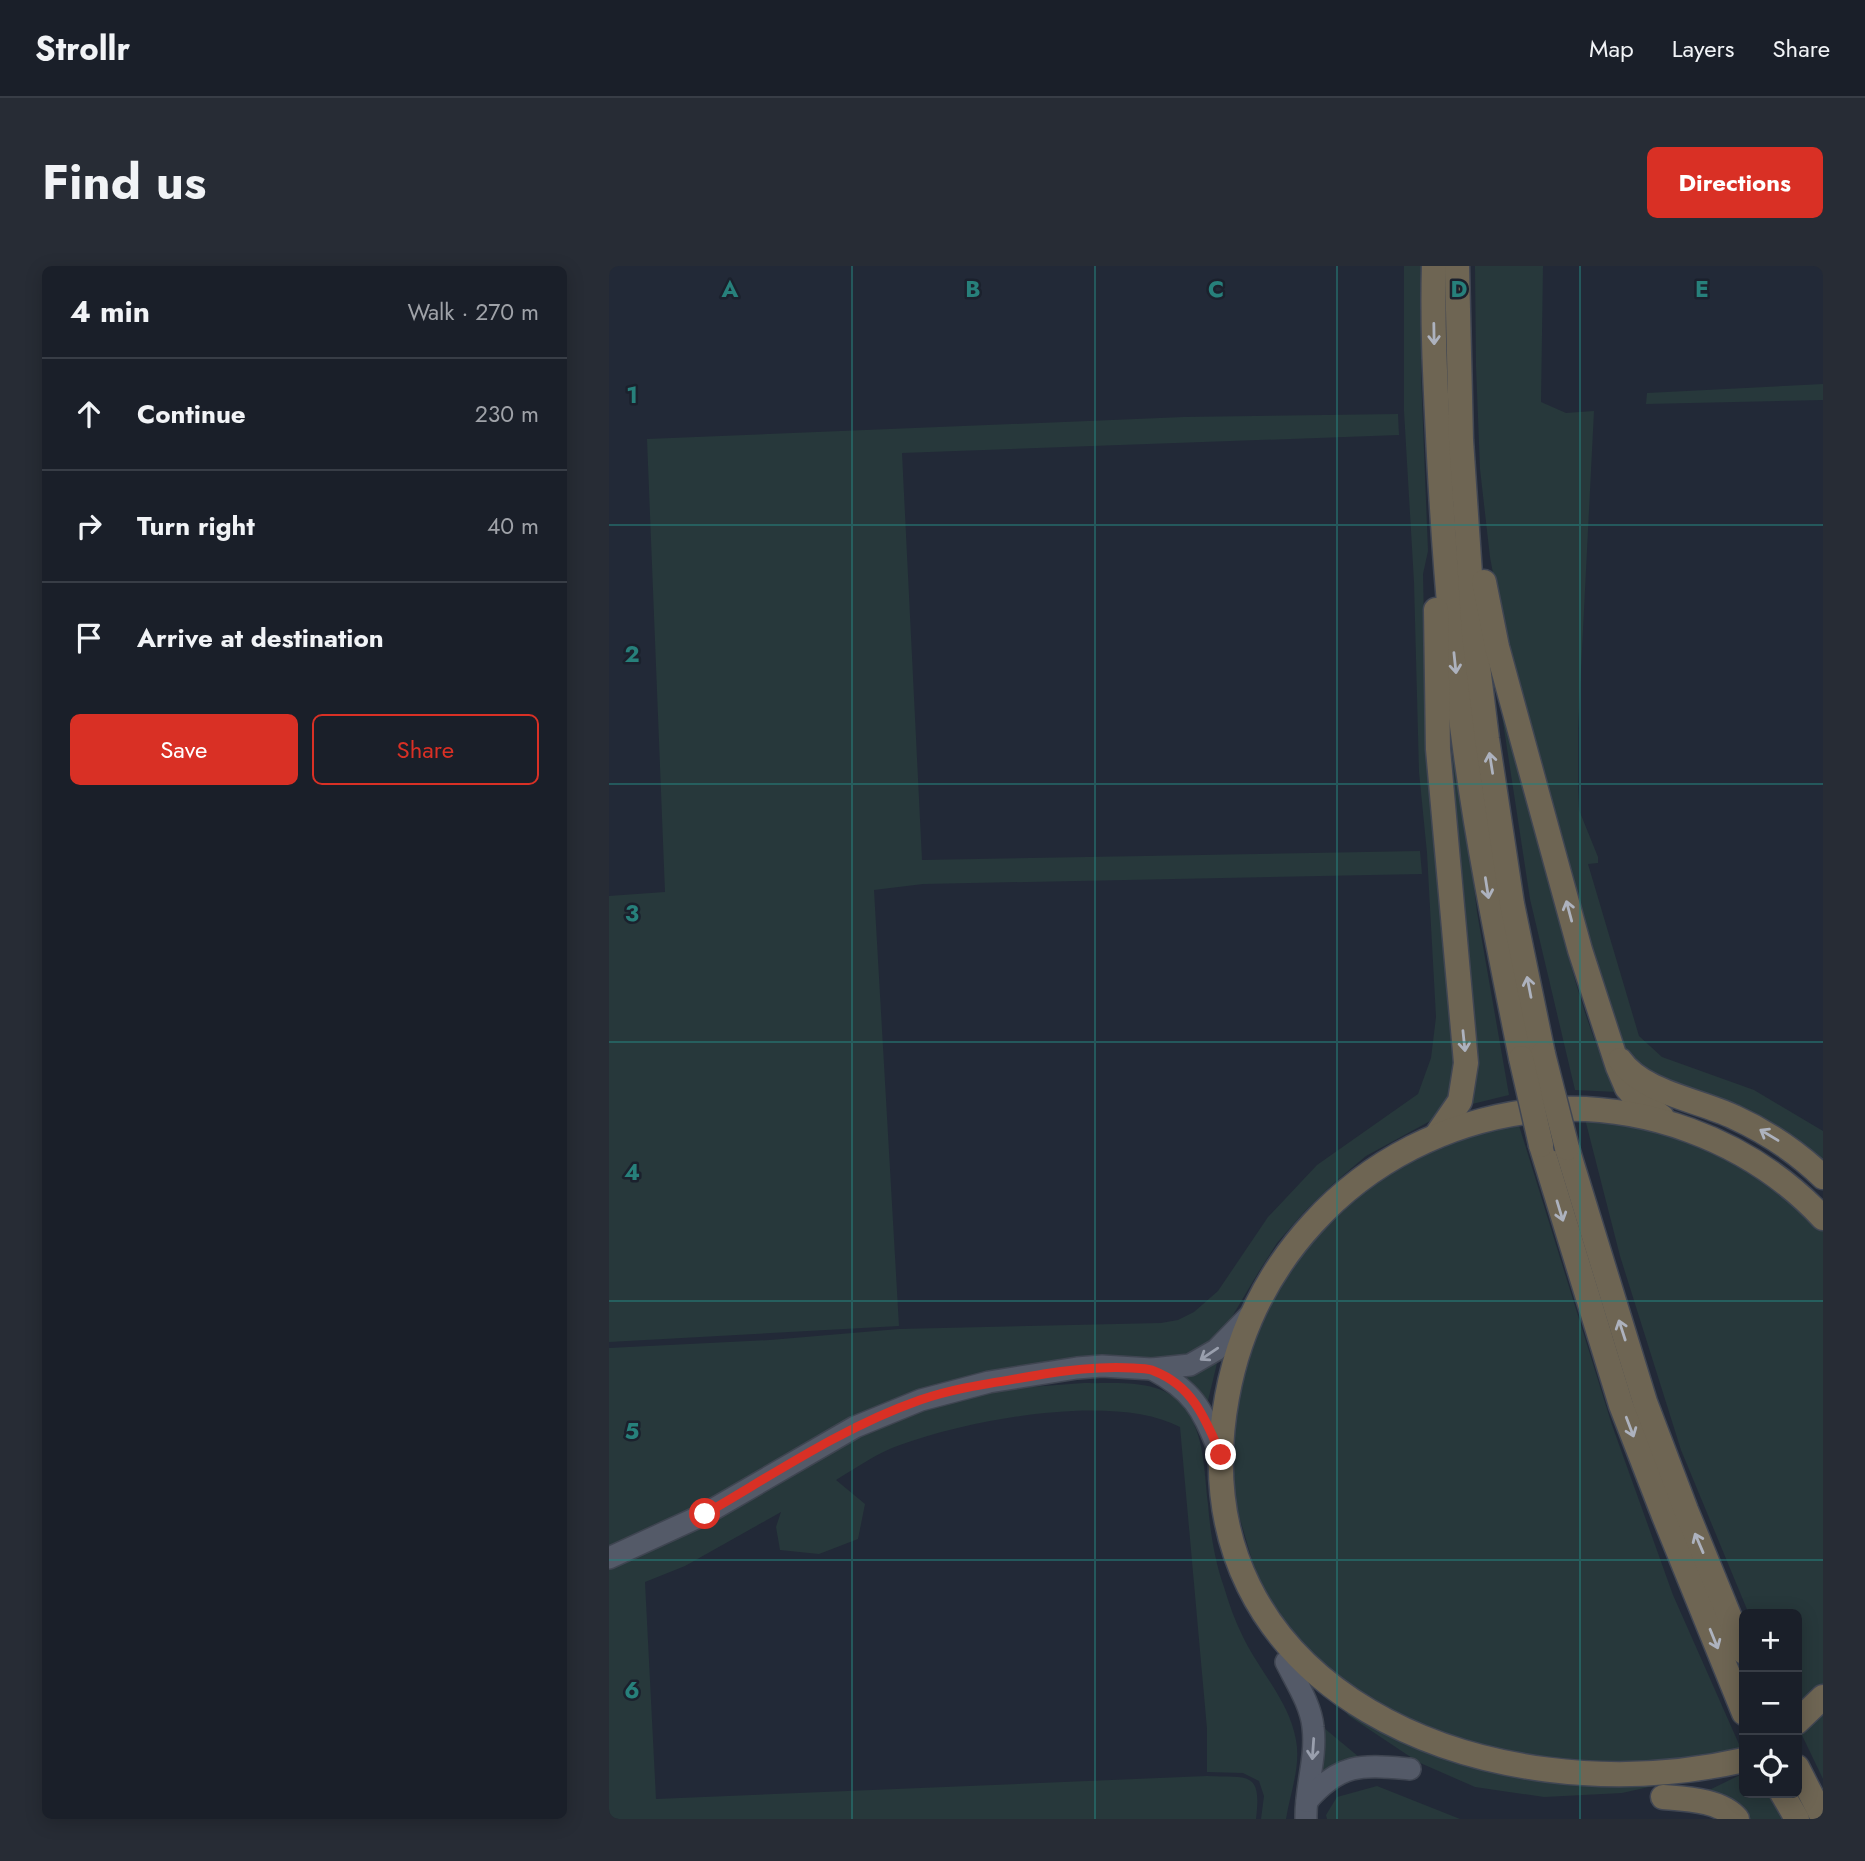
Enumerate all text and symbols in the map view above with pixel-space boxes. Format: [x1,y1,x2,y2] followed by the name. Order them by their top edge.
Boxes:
[35,25,130,72] text: Strollr
[1589,31,1634,66] text: Map
[1672,31,1734,66] text: Layers
[1772,31,1830,66] text: Share
[42,147,206,217] text: Find us
[1647,147,1823,218] button: Directions
[721,272,739,306] text: A
[965,272,981,306] text: B
[1208,272,1224,306] text: C
[1451,272,1468,306] text: D
[1695,272,1709,306] text: E
[70,290,150,333] text: 4 min
[408,295,539,329] text: Walk · 270 m
[1427,322,1441,345] one-way arrow
[626,378,638,412] text: 1
[70,395,108,433] icon: ahead
[137,395,246,433] text: Continue
[475,397,539,431] text: 230 m
[70,507,108,545] icon: right
[137,507,255,545] text: Turn right
[487,509,539,543] text: 40 m
[70,619,108,657] icon: arrive
[137,619,384,657] text: Arrive at destination
[624,637,640,671] text: 2
[1448,651,1461,673] one-way arrow
[70,714,298,785] button: Save
[312,714,539,785] button: Share
[1484,752,1497,775] one-way arrow
[1481,876,1494,899] one-way arrow
[625,896,639,930] text: 3
[1562,900,1575,923] one-way arrow
[1522,976,1536,999] one-way arrow
[1458,1029,1471,1051] one-way arrow
[1760,1128,1780,1142] one-way arrow
[624,1155,640,1189] text: 4
[1555,1199,1568,1221] one-way arrow
[1614,1319,1627,1341] one-way arrow
[1200,1347,1219,1361] one-way arrow
[625,1414,639,1448] text: 5
[1625,1416,1637,1438] one-way arrow
[1205,1439,1236,1470] route end
[689,1498,720,1529] route start
[1692,1533,1705,1555] one-way arrow
[1739,1609,1802,1798] map controls
[1739,1609,1802,1672] button: +
[1708,1627,1721,1649] one-way arrow
[1739,1672,1802,1735] button: −
[624,1673,640,1707] text: 6
[1739,1735,1802,1798] button: locate
[1307,1737,1320,1760] one-way arrow

